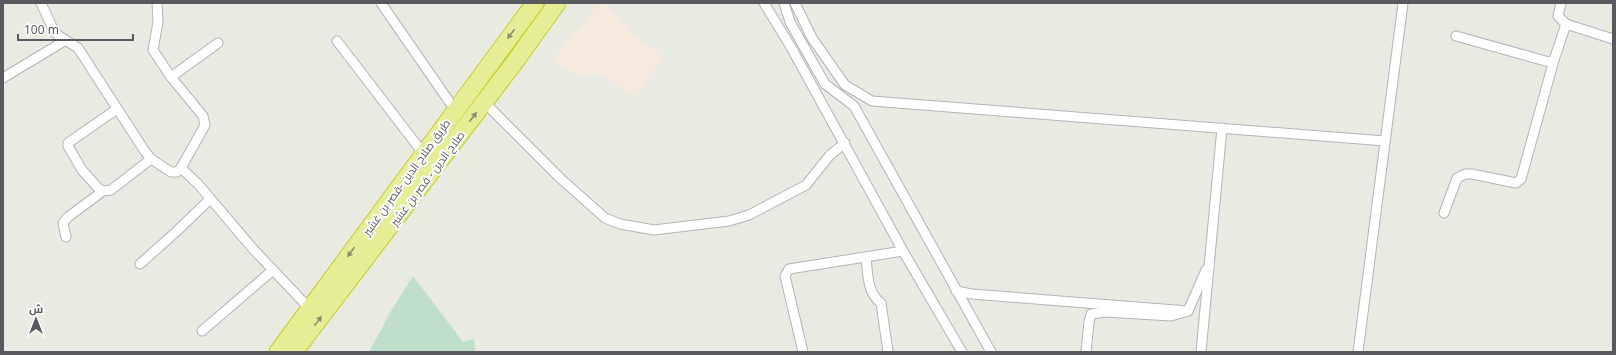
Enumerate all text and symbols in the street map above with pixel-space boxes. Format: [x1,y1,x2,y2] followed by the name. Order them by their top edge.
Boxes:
[18,16,133,42] scale bar
[24,21,59,38] text: 100 m
[507,29,516,40] one-way arrow
[469,112,477,123] one-way arrow
[358,116,454,240] street label: طريق صلاح الدين -قصر بن غشير
[386,127,468,230] street label: صلاح الدين - قصر بن غشير
[347,246,356,257] one-way arrow
[16,299,56,339] north arrow
[29,301,43,316] text: ش
[314,316,323,327] one-way arrow

